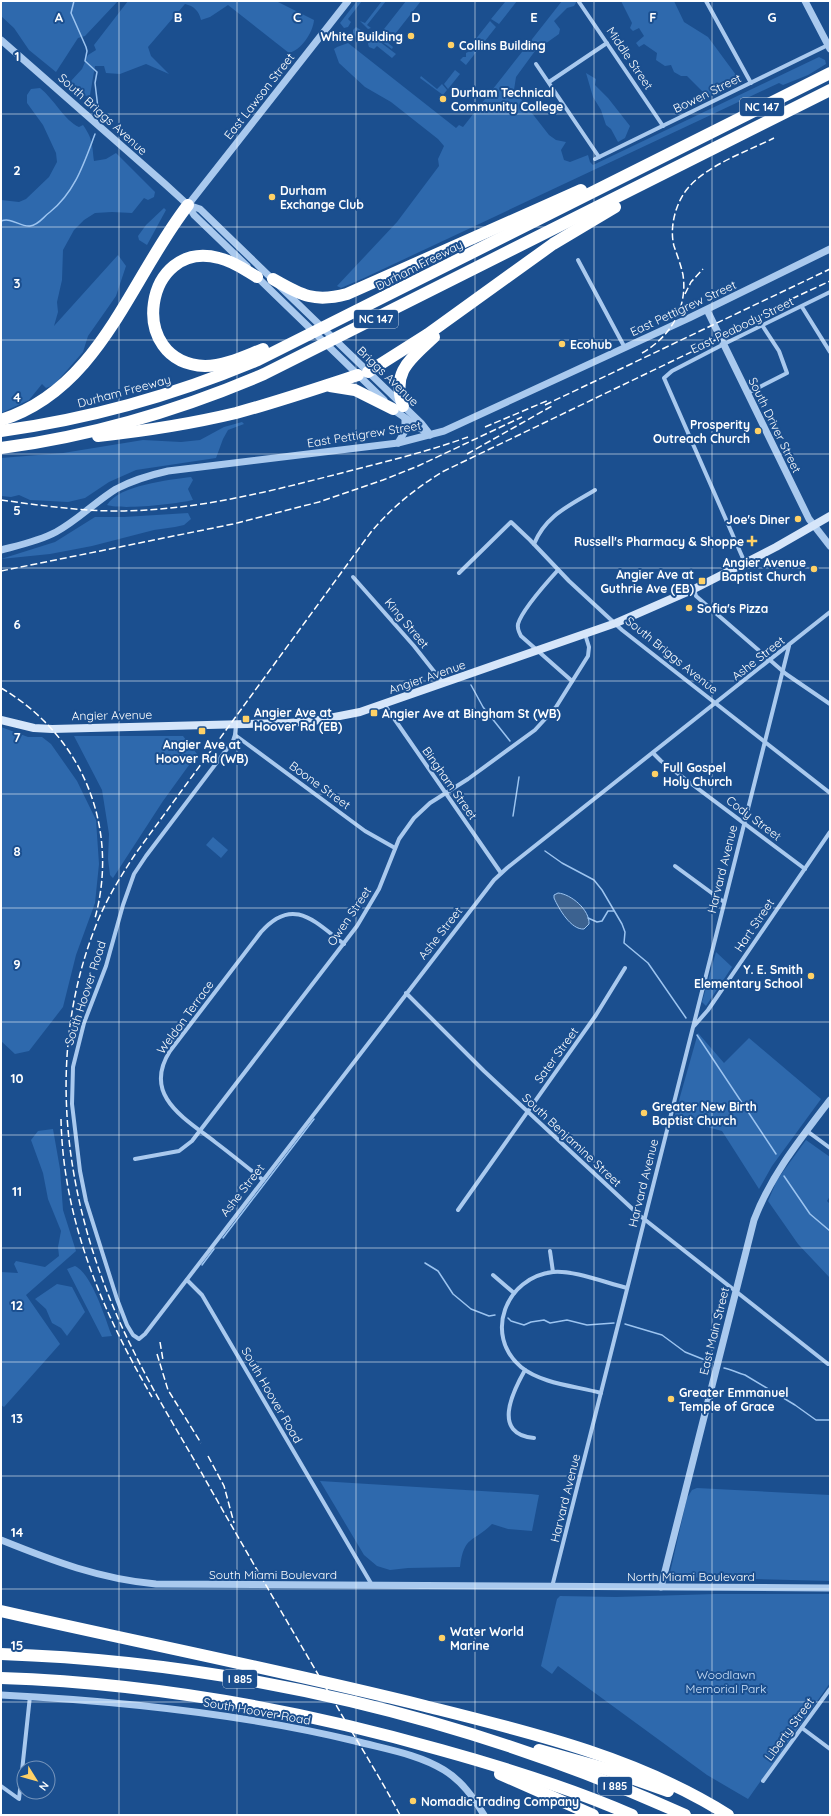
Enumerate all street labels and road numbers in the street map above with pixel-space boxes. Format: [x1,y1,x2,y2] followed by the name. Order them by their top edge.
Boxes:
[604,24,656,92] street label: Middle Street
[221,50,297,142] street label: East Lawson Street
[55,70,151,158] street label: South Briggs Avenue
[671,70,743,116] street label: Bowen Street
[740,98,784,116] road number: NC 147
[373,236,465,294] street label: Durham Freeway
[628,277,738,339] street label: East Pettigrew Street
[688,294,796,356] street label: East Peabody Street
[354,310,398,328] road number: NC 147
[354,343,422,409] street label: Briggs Avenue
[76,371,172,411] street label: Durham Freeway
[745,375,805,475] street label: South Driver Street
[306,418,422,450] street label: East Pettigrew Street
[382,595,432,651] street label: King Street
[623,613,721,697] street label: South Briggs Avenue
[729,633,787,683] street label: Ashe Street
[387,657,468,697] street label: Angier Avenue
[72,707,153,723] street label: Angier Avenue
[419,744,481,822] street label: Bingham Street
[286,758,354,812] street label: Boone Street
[723,792,785,844] street label: Cody Street
[704,823,740,915] street label: Harvard Avenue
[324,884,374,948] street label: Owen Street
[731,896,777,954] street label: Hart Street
[415,904,465,962] street label: Ashe Street
[61,939,109,1047] street label: South Hoover Road
[153,977,217,1057] street label: Weldon Terrace
[531,1024,581,1086] street label: Sater Street
[519,1090,625,1190] street label: South Benjamine Street
[625,1137,661,1229] street label: Harvard Avenue
[217,1161,267,1219] street label: Ashe Street
[696,1286,732,1376] street label: East Main Street
[238,1344,306,1446] street label: South Hoover Road
[547,1452,583,1544] street label: Harvard Avenue
[209,1567,337,1582] street label: South Miami Boulevard
[627,1569,755,1584] street label: North Miami Boulevard
[223,1670,257,1688] road number: I 885
[202,1694,312,1728] street label: South Hoover Road
[761,1694,817,1764] street label: Liberty Street
[598,1777,632,1795] road number: I 885

